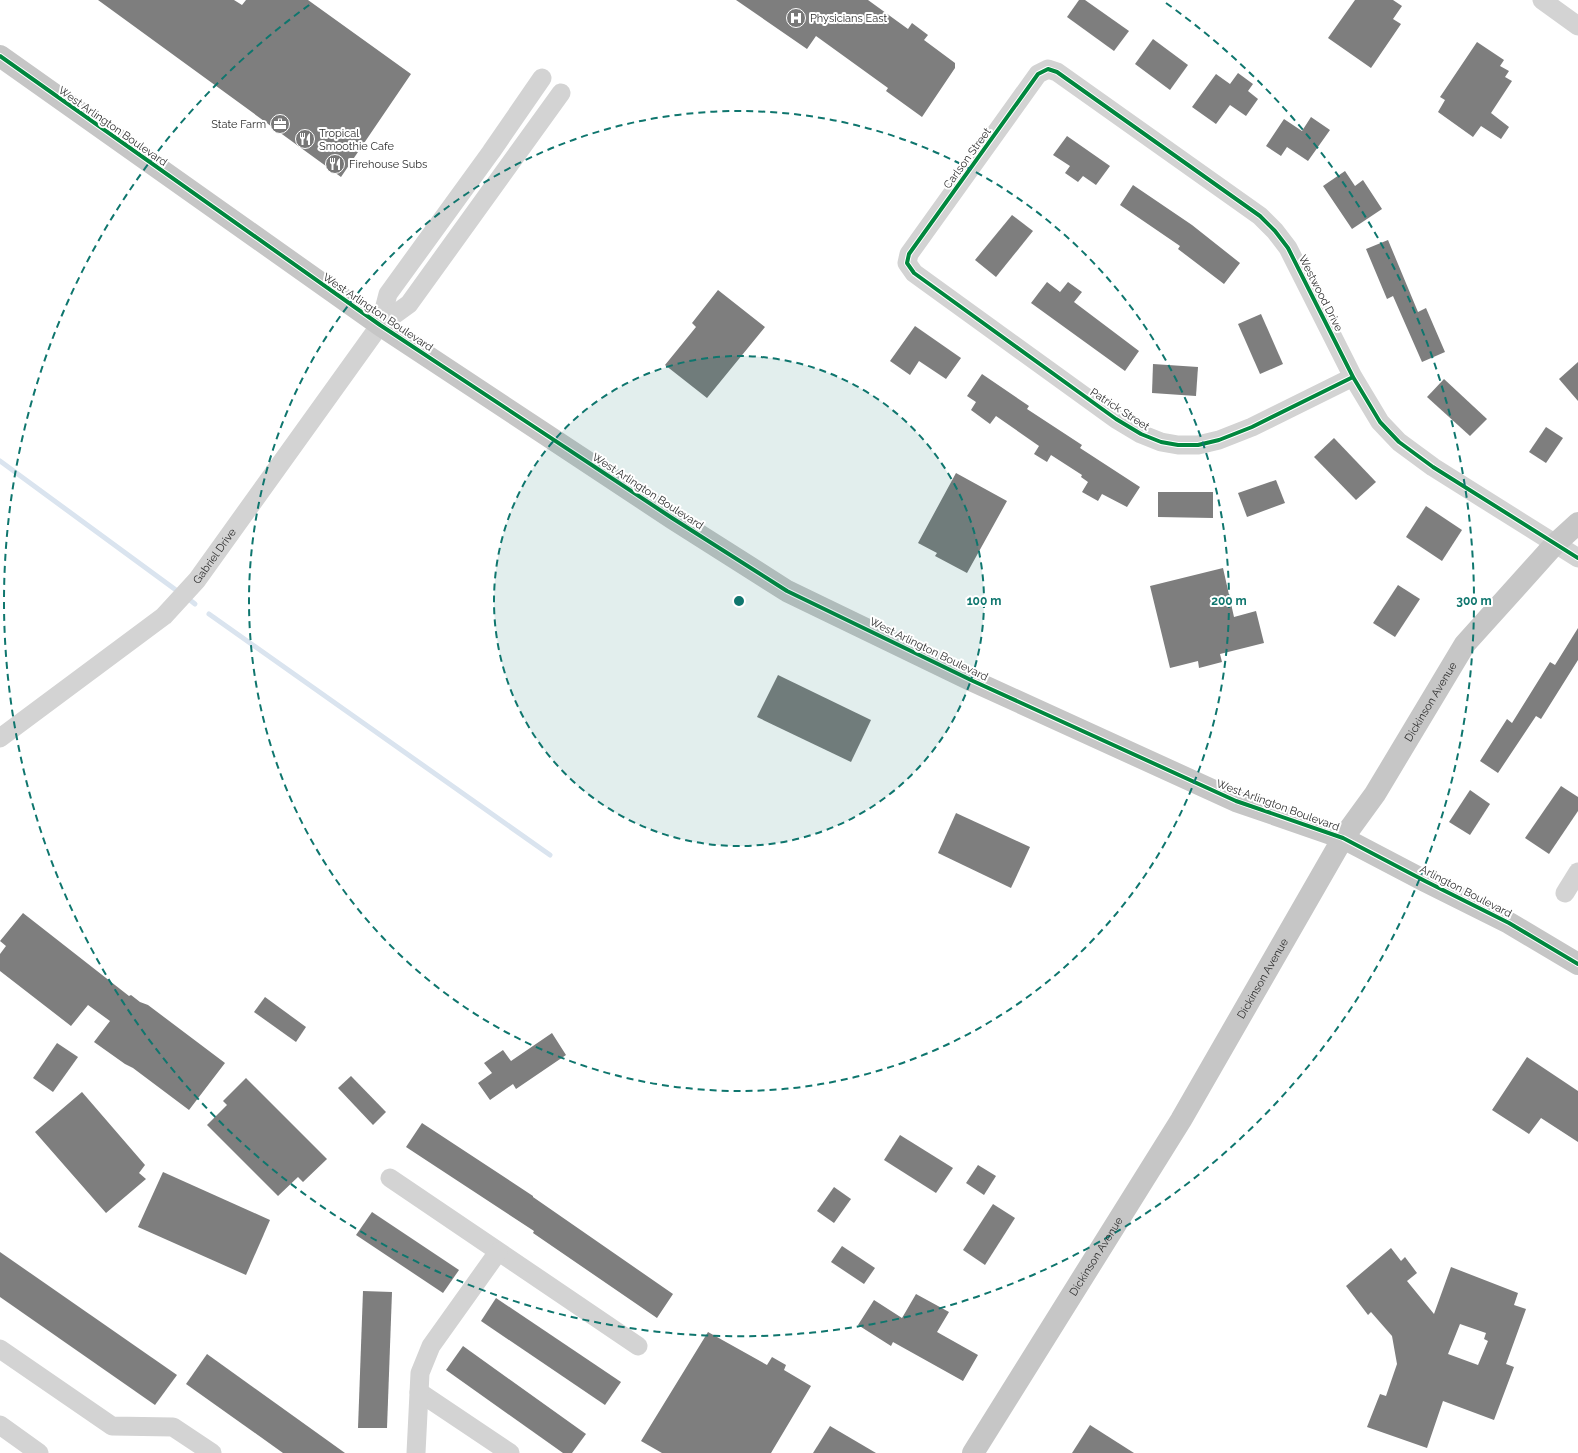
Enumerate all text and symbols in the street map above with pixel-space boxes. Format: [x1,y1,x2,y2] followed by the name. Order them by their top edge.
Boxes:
[785,7,807,29] hospital icon: Physicians East
[810,12,888,25] place label: Physicians East
[56,84,170,169] street label: West Arlington Boulevard
[269,113,291,135] office icon: State Farm
[211,118,266,131] place label: State Farm
[941,125,994,191] street label: Carlson Street
[319,127,394,153] place label: Tropical Smoothie Cafe
[294,128,316,150] restaurant icon: Tropical Smoothie Cafe
[324,153,346,175] restaurant icon: Firehouse Subs
[349,158,427,171] place label: Firehouse Subs
[1296,253,1346,334] street label: Westwood Drive
[320,271,435,354] street label: West Arlington Boulevard
[1088,385,1152,434] street label: Patrick Street
[590,451,706,532] street label: West Arlington Boulevard
[190,525,239,586] street label: Gabriel Drive
[732,594,746,608] centre of rings
[967,594,1001,608] text: 100 m
[1211,594,1247,608] text: 200 m
[1456,594,1492,608] text: 300 m
[868,615,990,684] street label: West Arlington Boulevard
[1402,659,1460,744] street label: Dickinson Avenue
[1215,777,1341,834] street label: West Arlington Boulevard
[1418,863,1514,920] street label: Arlington Boulevard
[1235,936,1291,1021] street label: Dickinson Avenue
[1067,1214,1126,1298] street label: Dickinson Avenue

